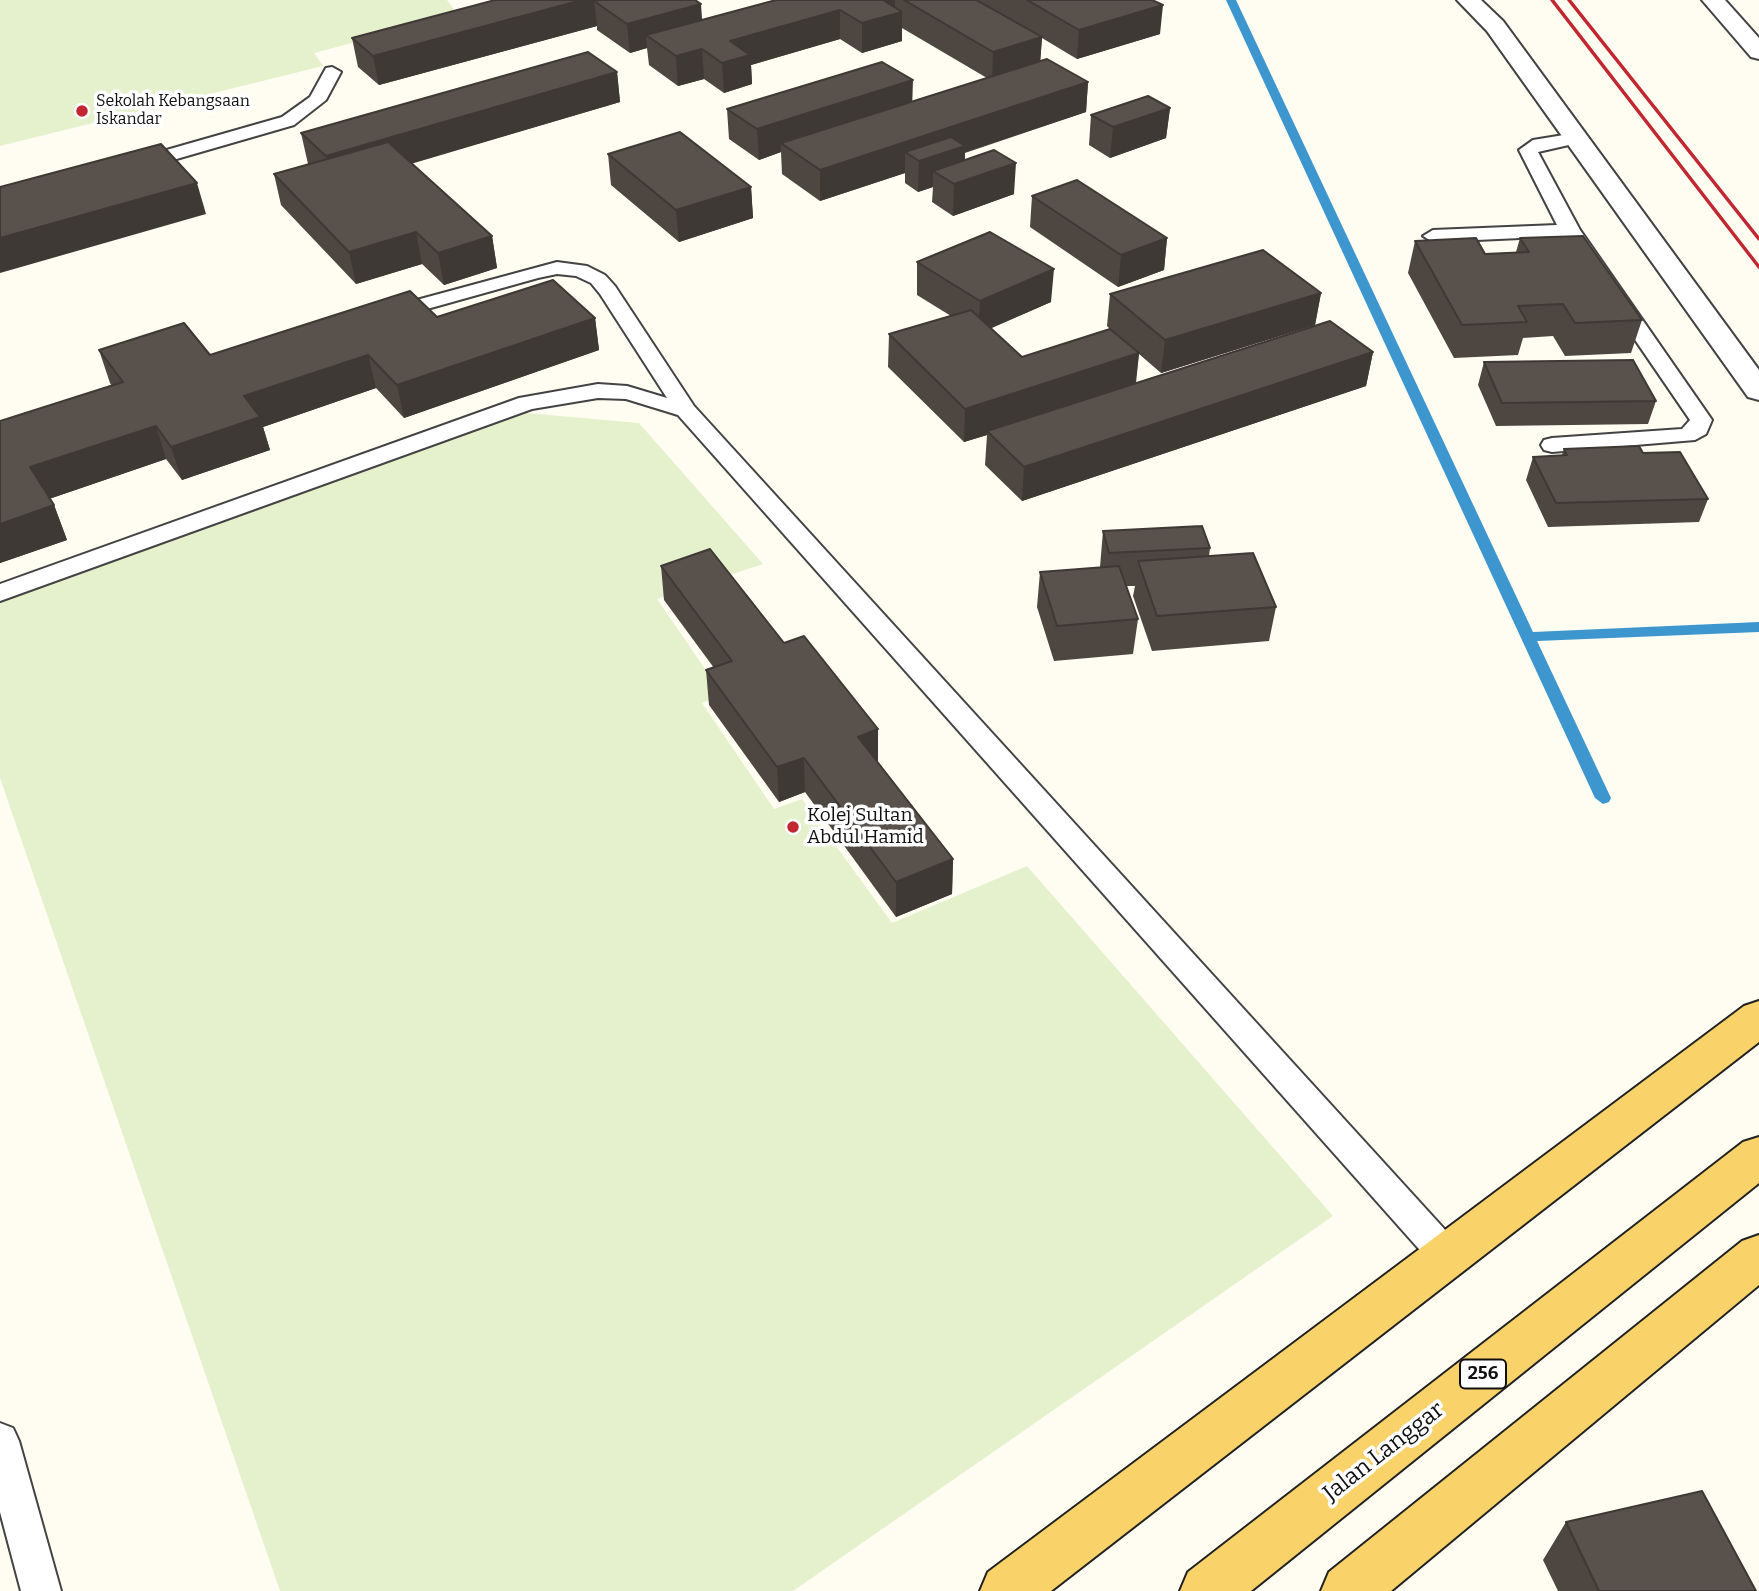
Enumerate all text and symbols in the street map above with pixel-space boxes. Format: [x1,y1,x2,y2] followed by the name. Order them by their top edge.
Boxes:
[96,92,250,130] place label: Sekolah Kebangsaan Iskandar
[74,103,90,119] marker: Sekolah Kebangsaan Iskandar
[807,805,924,849] place label: Kolej Sultan Abdul Hamid
[785,819,801,835] marker: Kolej Sultan Abdul Hamid
[1460,1359,1506,1388] road number: 256
[1318,1396,1450,1508] street label: Jalan Langgar

